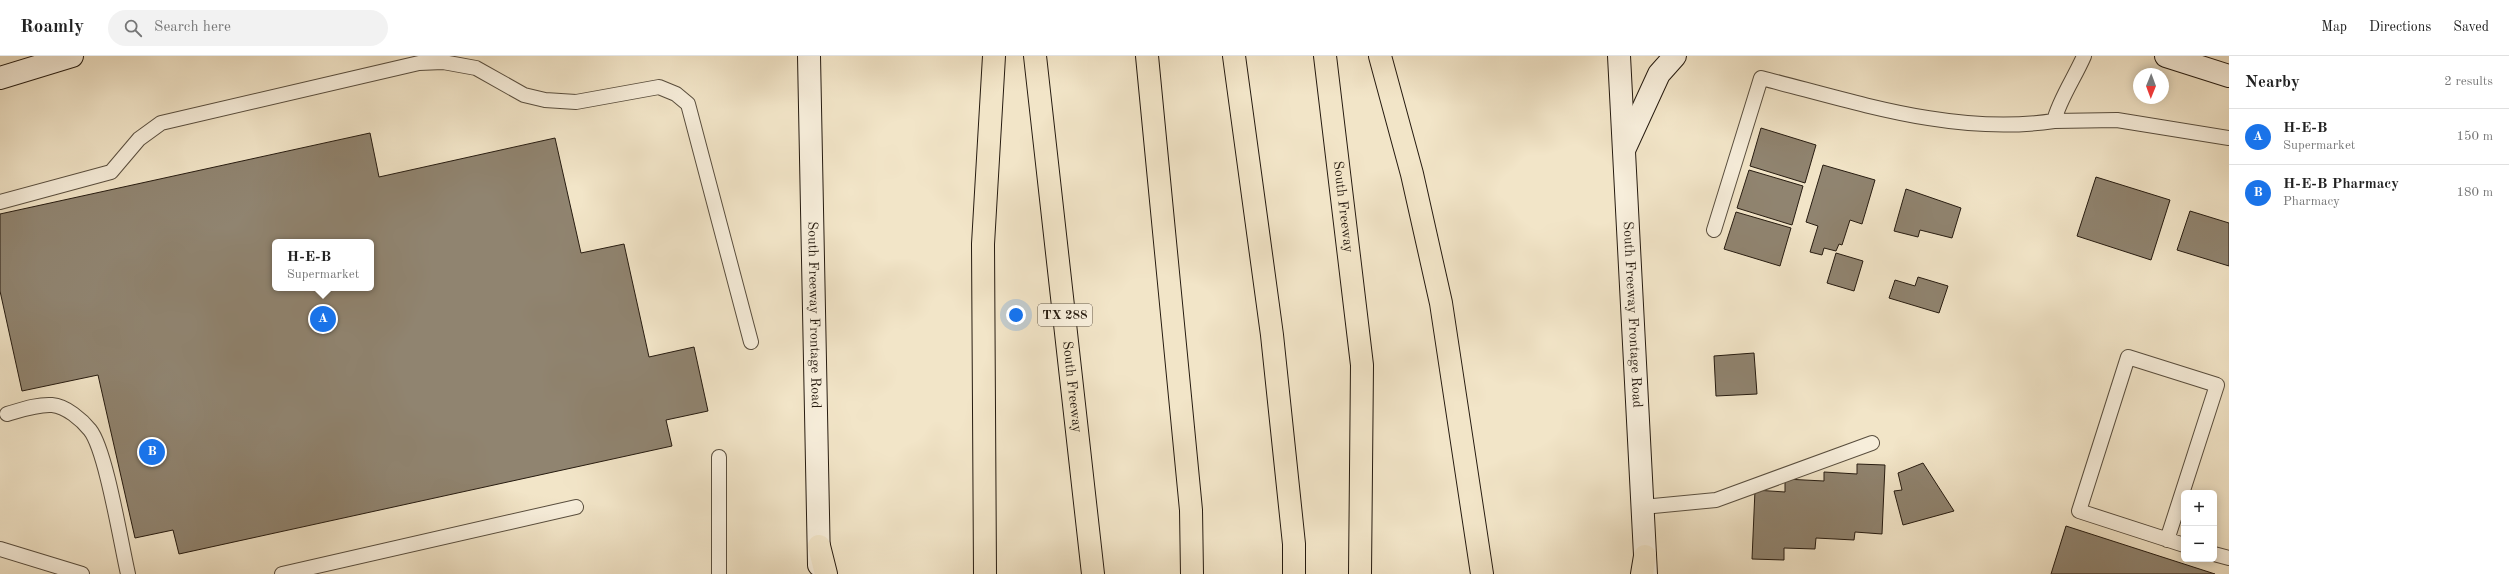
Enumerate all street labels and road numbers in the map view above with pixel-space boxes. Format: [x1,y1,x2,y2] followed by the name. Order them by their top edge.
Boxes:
[1331,160,1356,254] street label: South Freeway
[805,221,823,409] street label: South Freeway Frontage Road
[1621,221,1644,408] street label: South Freeway Frontage Road
[1038,304,1092,326] road number: TX 288
[1060,340,1084,434] street label: South Freeway

